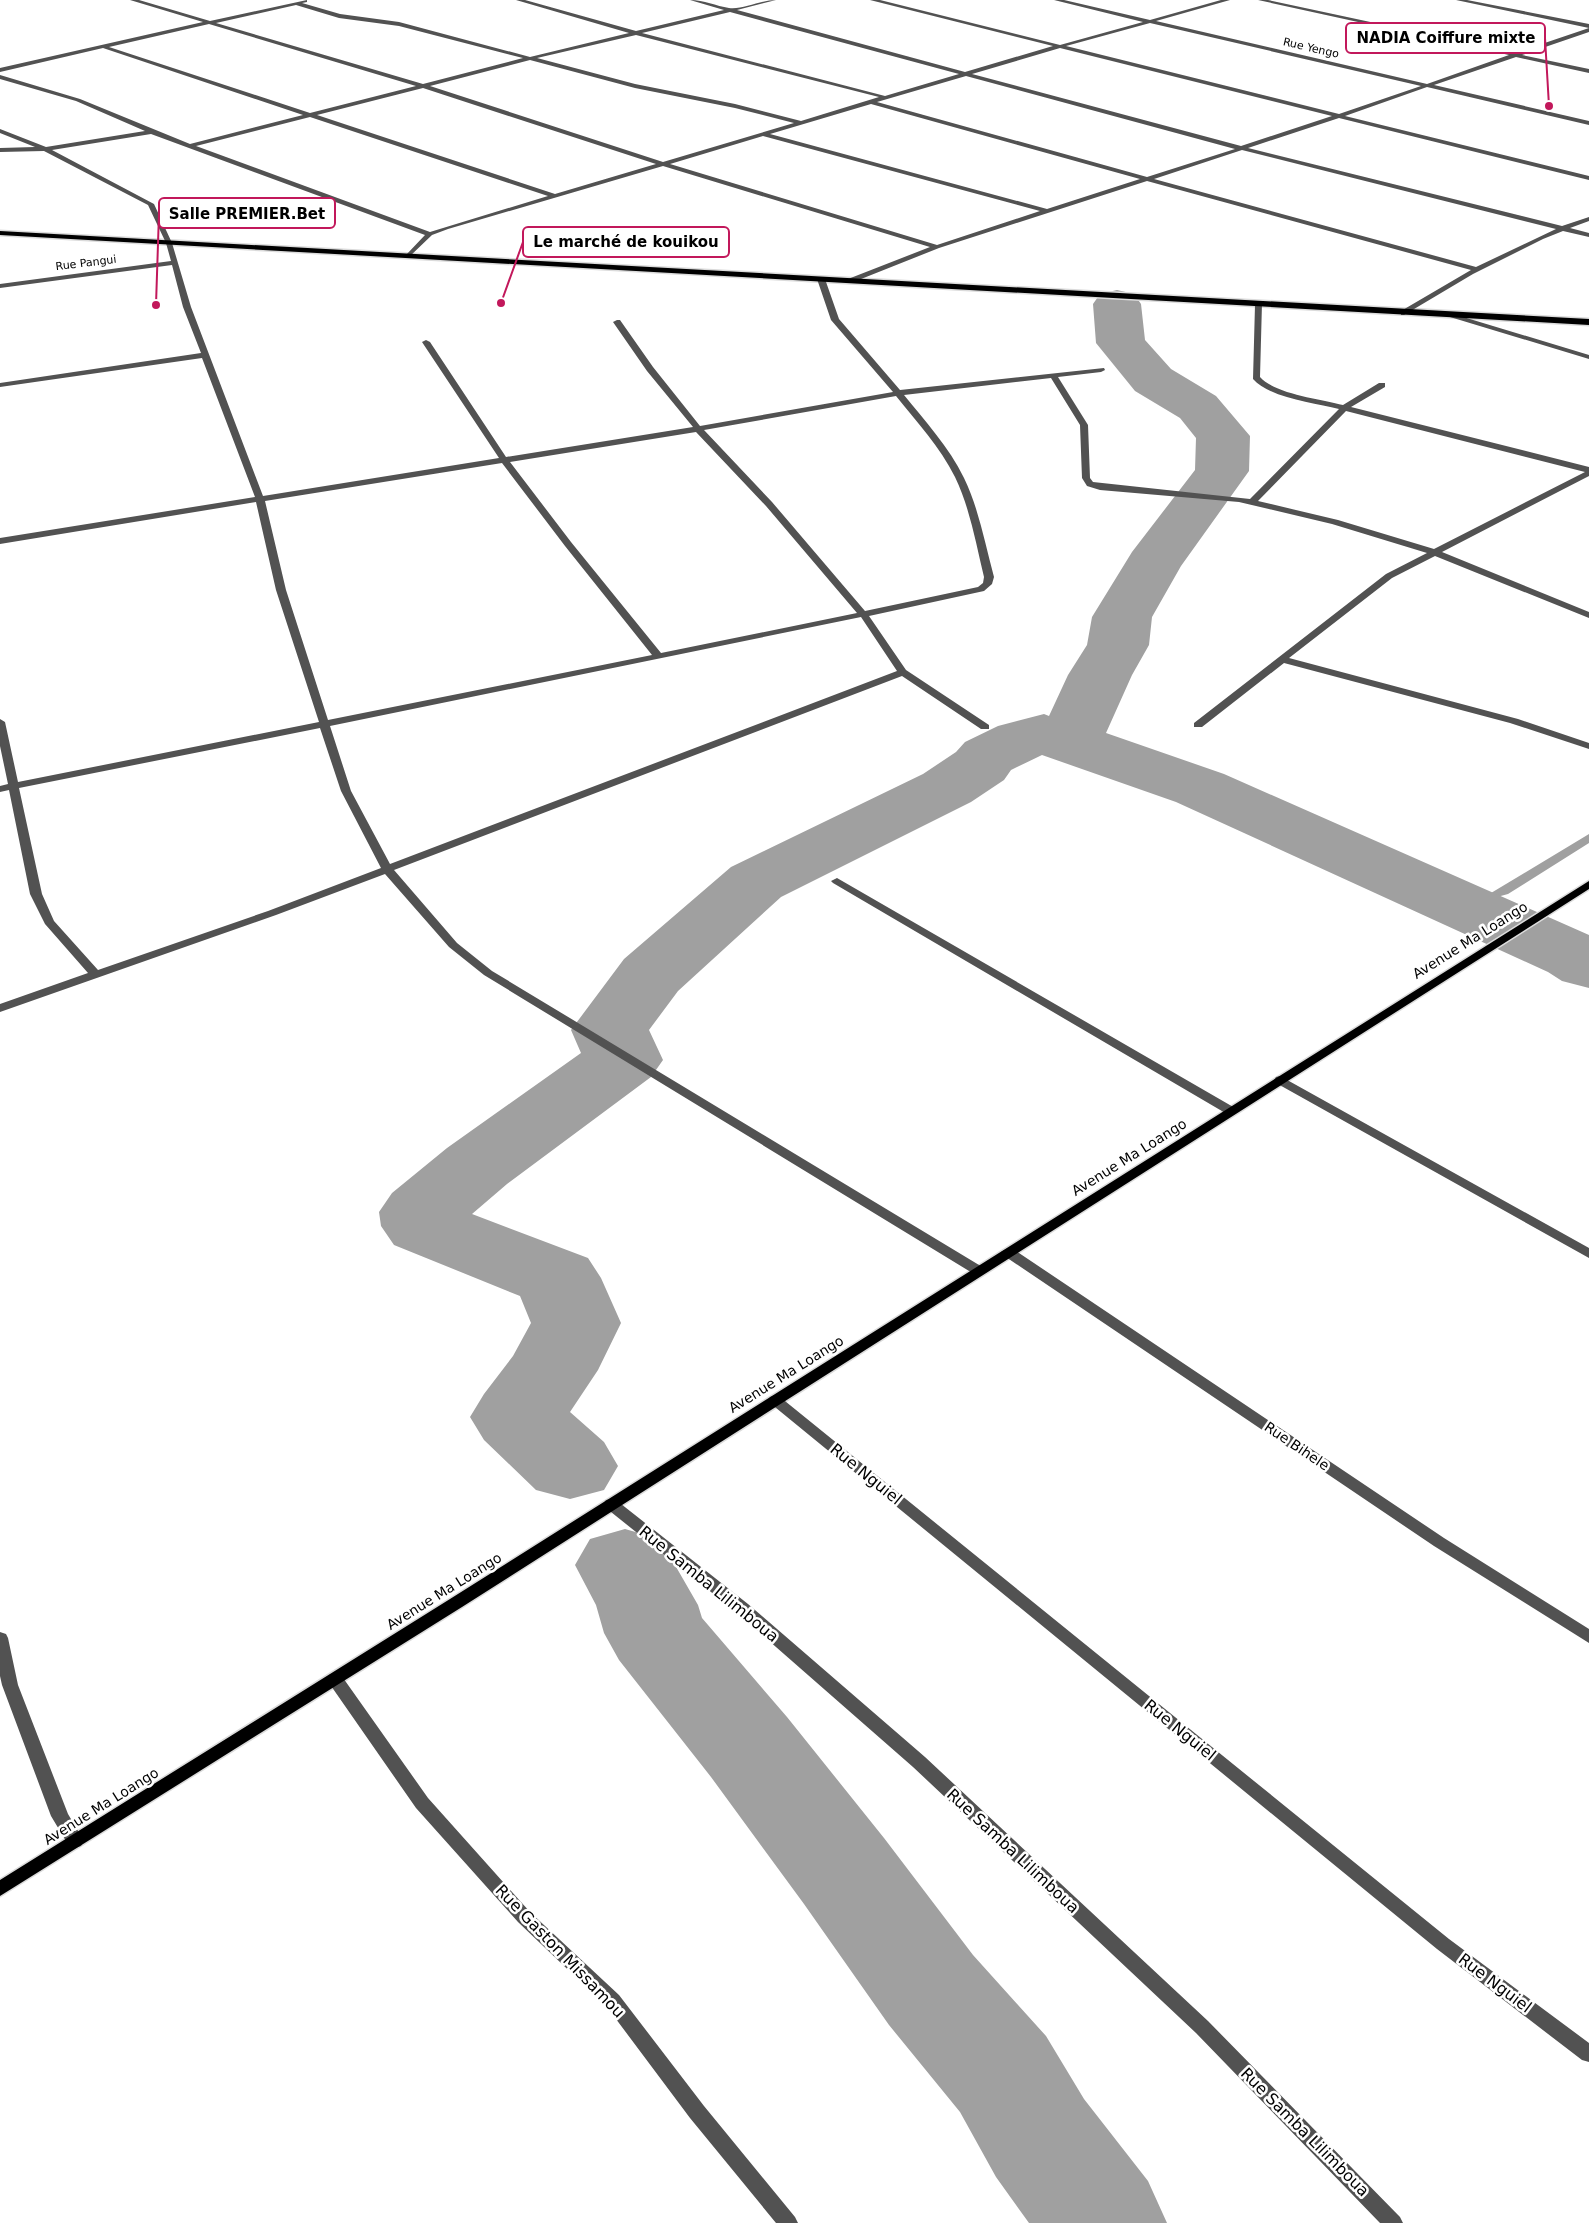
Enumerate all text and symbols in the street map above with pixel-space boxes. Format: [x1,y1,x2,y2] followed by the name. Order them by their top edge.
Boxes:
[1346,23,1545,53] callout: NADIA Coiffure mixte
[1357,29,1535,47] text: NADIA Coiffure mixte
[1282,35,1341,61] street label: Rue Yengo
[159,198,335,228] callout: Salle PREMIER.Bet
[169,205,325,223] text: Salle PREMIER.Bet
[523,227,729,257] callout: Le marché de kouikou
[533,233,719,251] text: Le marché de kouikou
[55,253,117,273] street label: Rue Pangui
[1410,898,1530,982] street label: Avenue Ma Loango
[1069,1115,1189,1199] street label: Avenue Ma Loango
[726,1332,846,1416] street label: Avenue Ma Loango
[1262,1419,1332,1473] street label: Rue Bihele
[826,1439,906,1509] street label: Rue Nguiel
[635,1522,783,1646] street label: Rue Samba Lilimboua
[384,1549,504,1633] street label: Avenue Ma Loango
[1140,1695,1220,1765] street label: Rue Nguiel
[41,1764,161,1848] street label: Avenue Ma Loango
[943,1785,1083,1917] street label: Rue Samba Lilimboua
[491,1881,629,2021] street label: Rue Gaston Missamou
[1455,1949,1535,2017] street label: Rue Nguiel
[1237,2064,1373,2200] street label: Rue Samba Lilimboua

